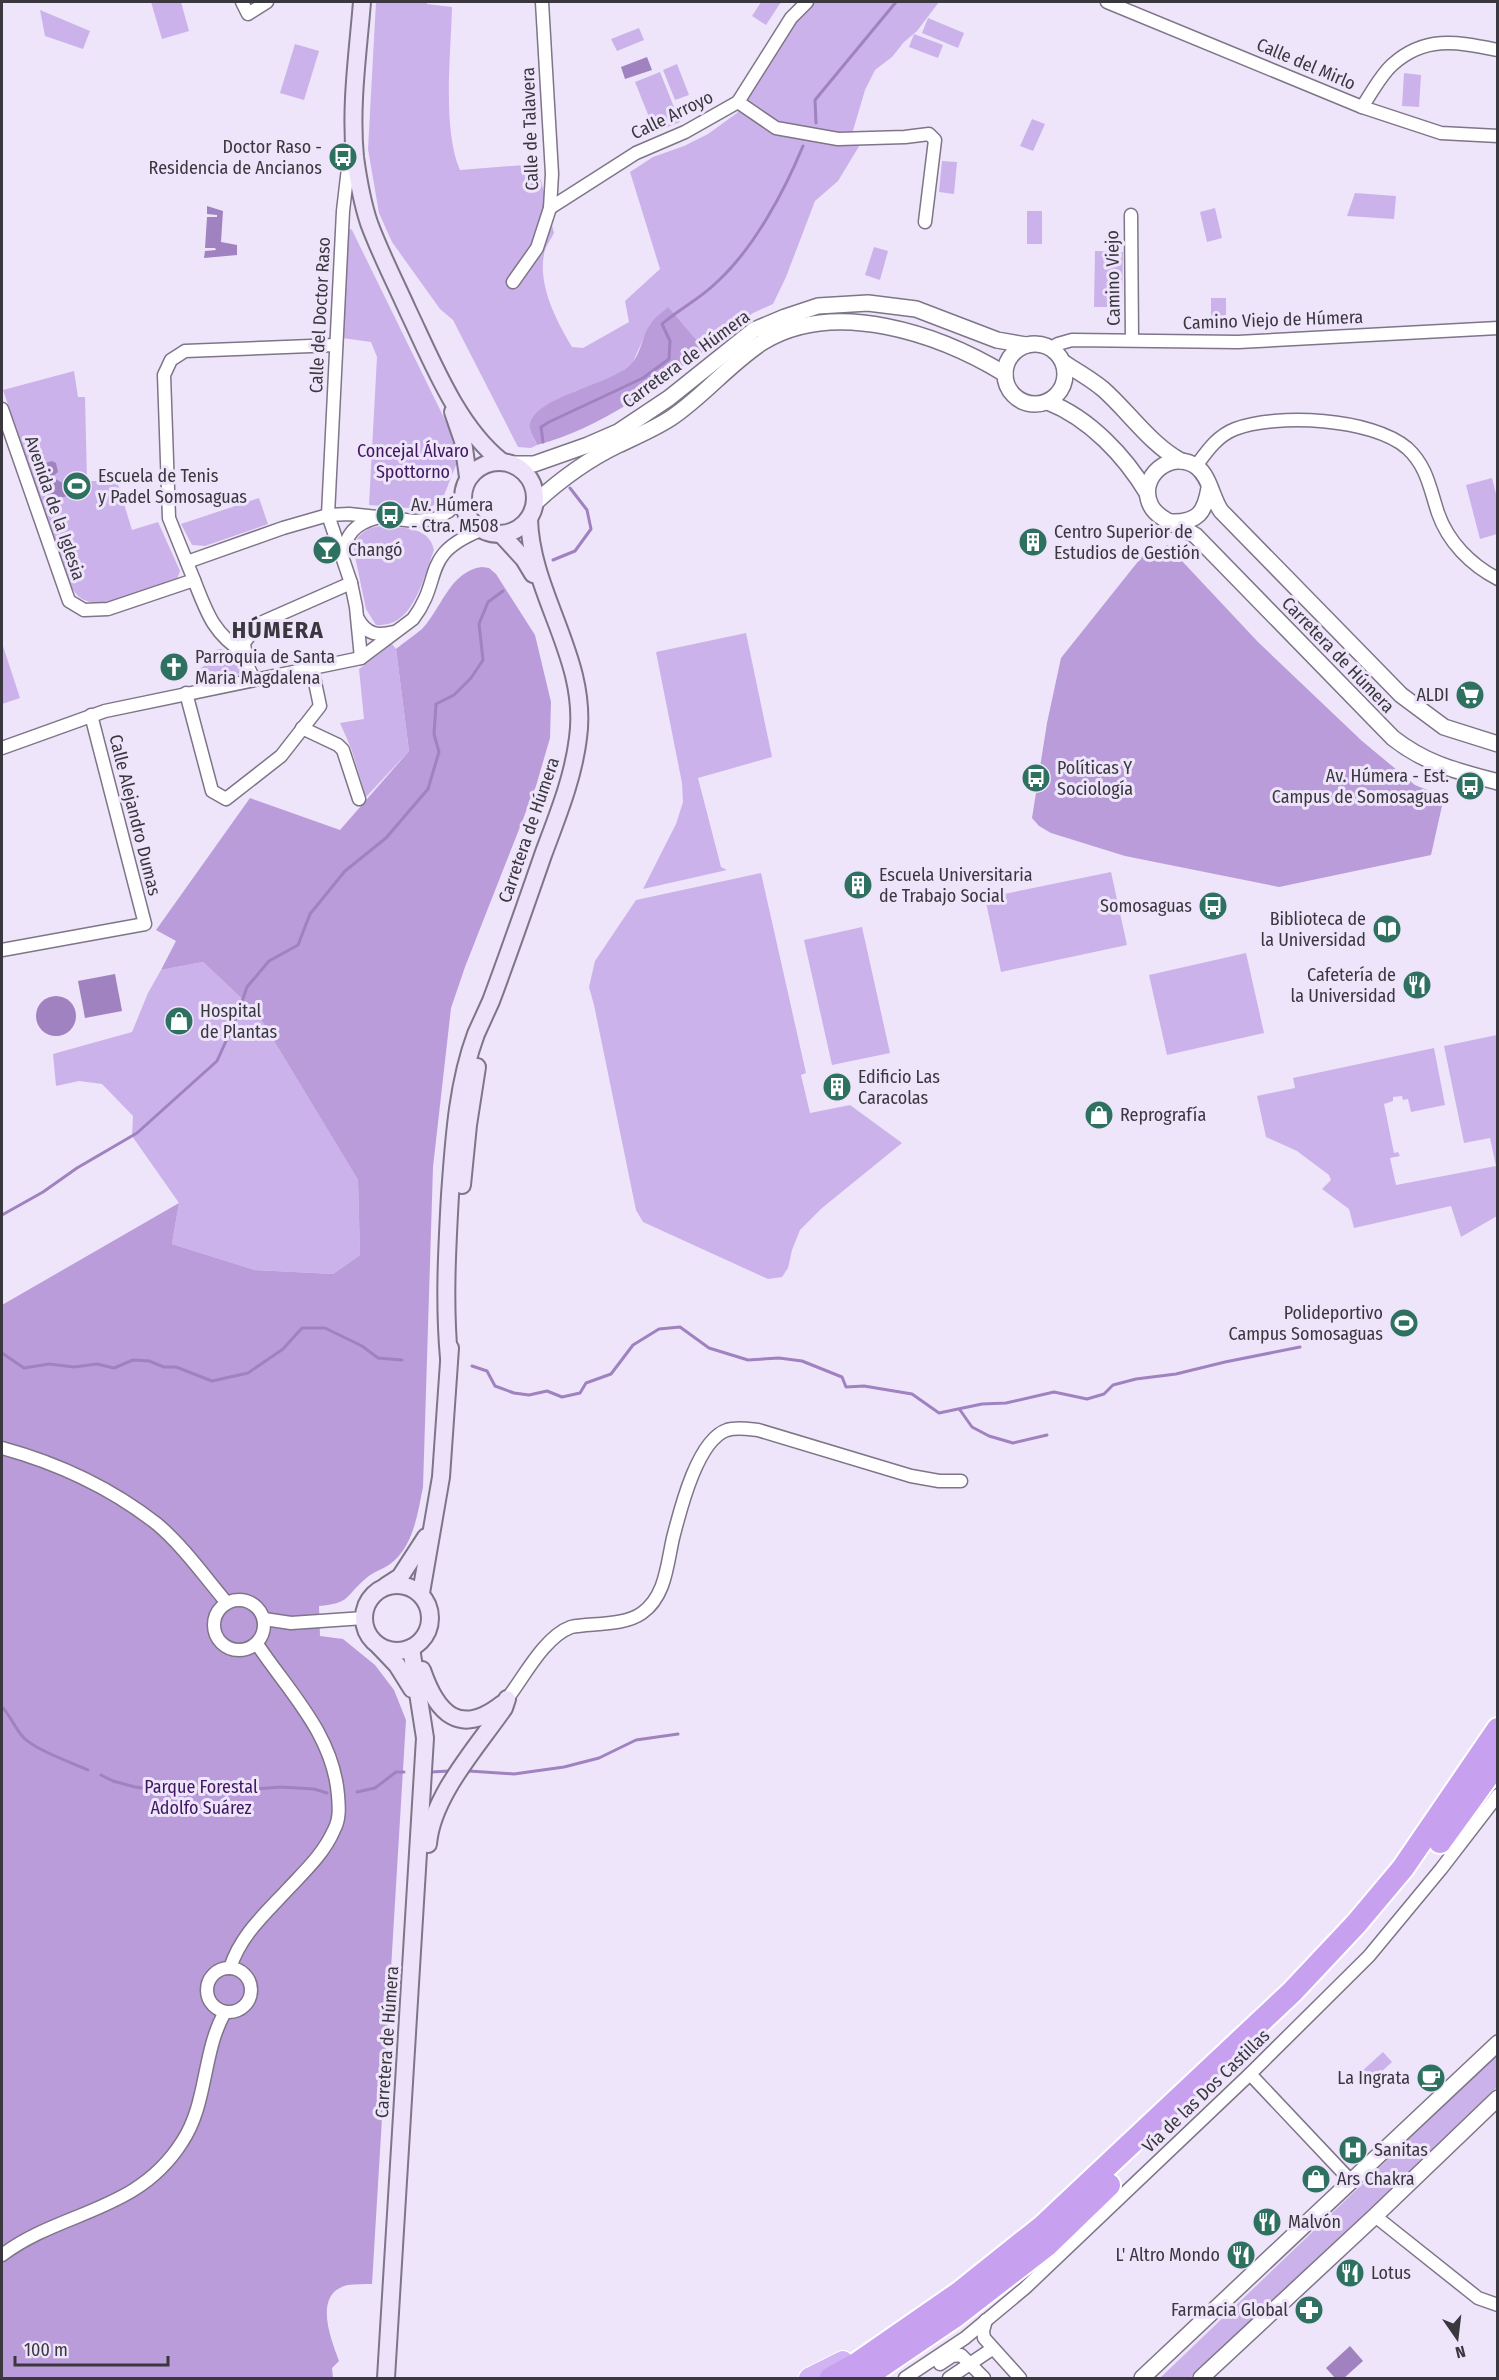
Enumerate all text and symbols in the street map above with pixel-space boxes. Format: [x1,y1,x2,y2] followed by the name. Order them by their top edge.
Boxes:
[1253,33,1359,95] street label: Calle del Mirlo
[517,67,543,191] street label: Calle de Talavera
[627,86,717,144] street label: Calle Arroyo
[149,136,322,179] place label: Doctor Raso - Residencia de Ancianos
[327,141,359,173] bus stop icon: Doctor Raso - Residencia de Ancianos
[1101,230,1125,326] street label: Camino Viejo
[305,236,335,394] street label: Calle del Doctor Raso
[618,305,754,413] street label: Carretera de Húmera
[1182,306,1364,334] street label: Camino Viejo de Húmera
[20,433,90,583] street label: Avenida de la Iglesia
[357,439,469,483] park label: Concejal Álvaro Spottorno
[98,465,247,508] place label: Escuela de Tenis y Padel Somosaguas
[61,470,93,502] sports icon: Escuela de Tenis y Padel Somosaguas
[411,494,498,537] place label: Av. Húmera - Ctra. M508
[374,499,406,531] bus stop icon: Av. Húmera - Ctra. M508
[1054,521,1200,564] place label: Centro Superior de Estudios de Gestión
[1017,526,1049,558] building icon: Centro Superior de Estudios de Gestión
[311,534,343,566] bar icon: Changó
[348,539,402,561] place label: Changó
[1277,593,1399,718] street label: Carretera de Húmera
[232,615,324,644] district label: HÚMERA
[195,646,335,689] place label: Parroquia de Santa Maria Magdalena
[158,651,190,683] church icon: Parroquia de Santa Maria Magdalena
[1454,679,1486,711] supermarket icon: ALDI
[1416,684,1449,706] place label: ALDI
[104,732,166,898] street label: Calle Alejandro Dumas
[494,754,564,906] street label: Carretera de Húmera
[1057,757,1133,800] place label: Políticas Y Sociología
[1020,762,1052,794] bus stop icon: Políticas Y Sociología
[1272,765,1449,808] place label: Av. Húmera - Est. Campus de Somosaguas
[1454,770,1486,802] bus stop icon: Av. Húmera - Est. Campus de Somosaguas
[879,864,1033,907] place label: Escuela Universitaria de Trabajo Social
[842,869,874,901] building icon: Escuela Universitaria de Trabajo Social
[1197,890,1229,922] bus stop icon: Somosaguas
[1100,895,1192,917] place label: Somosaguas
[1260,908,1366,951] place label: Biblioteca de la Universidad
[1371,913,1403,945] library icon: Biblioteca de la Universidad
[1290,964,1396,1007] place label: Cafetería de la Universidad
[1401,969,1433,1001] restaurant icon: Cafetería de la Universidad
[200,1000,277,1043] place label: Hospital de Plantas
[163,1005,195,1037] shop icon: Hospital de Plantas
[858,1066,940,1109] place label: Edificio Las Caracolas
[821,1071,853,1103] building icon: Edificio Las Caracolas
[1083,1099,1115,1131] shop icon: Reprografía
[1120,1104,1206,1126] place label: Reprografía
[1228,1302,1383,1345] place label: Polideportivo Campus Somosaguas
[1388,1307,1420,1339] sports icon: Polideportivo Campus Somosaguas
[144,1776,258,1819] park label: Parque Forestal Adolfo Suárez
[371,1965,403,2119] street label: Carretera de Húmera
[1138,2024,1274,2157] street label: Vía de las Dos Castillas
[1415,2062,1447,2094] cafe icon: La Ingrata
[1337,2067,1410,2089] place label: La Ingrata
[1337,2134,1369,2166] hospital icon: Sanitas
[1374,2139,1428,2161] place label: Sanitas
[1300,2163,1332,2195] shop icon: Ars Chakra
[1337,2168,1415,2190] place label: Ars Chakra
[1251,2206,1283,2238] restaurant icon: Malvón
[1288,2211,1341,2233] place label: Malvón
[1225,2239,1257,2271] restaurant icon: L' Altro Mondo
[1116,2244,1220,2266] place label: L' Altro Mondo
[1334,2257,1366,2289] restaurant icon: Lotus
[1371,2262,1411,2284] place label: Lotus
[1293,2294,1325,2326] pharmacy icon: Farmacia Global
[1171,2299,1288,2321] place label: Farmacia Global
[1427,2308,1487,2368] north arrow
[15,2329,168,2367] scale bar
[24,2339,68,2361] text: 100 m
[1454,2342,1467,2362] text: N

